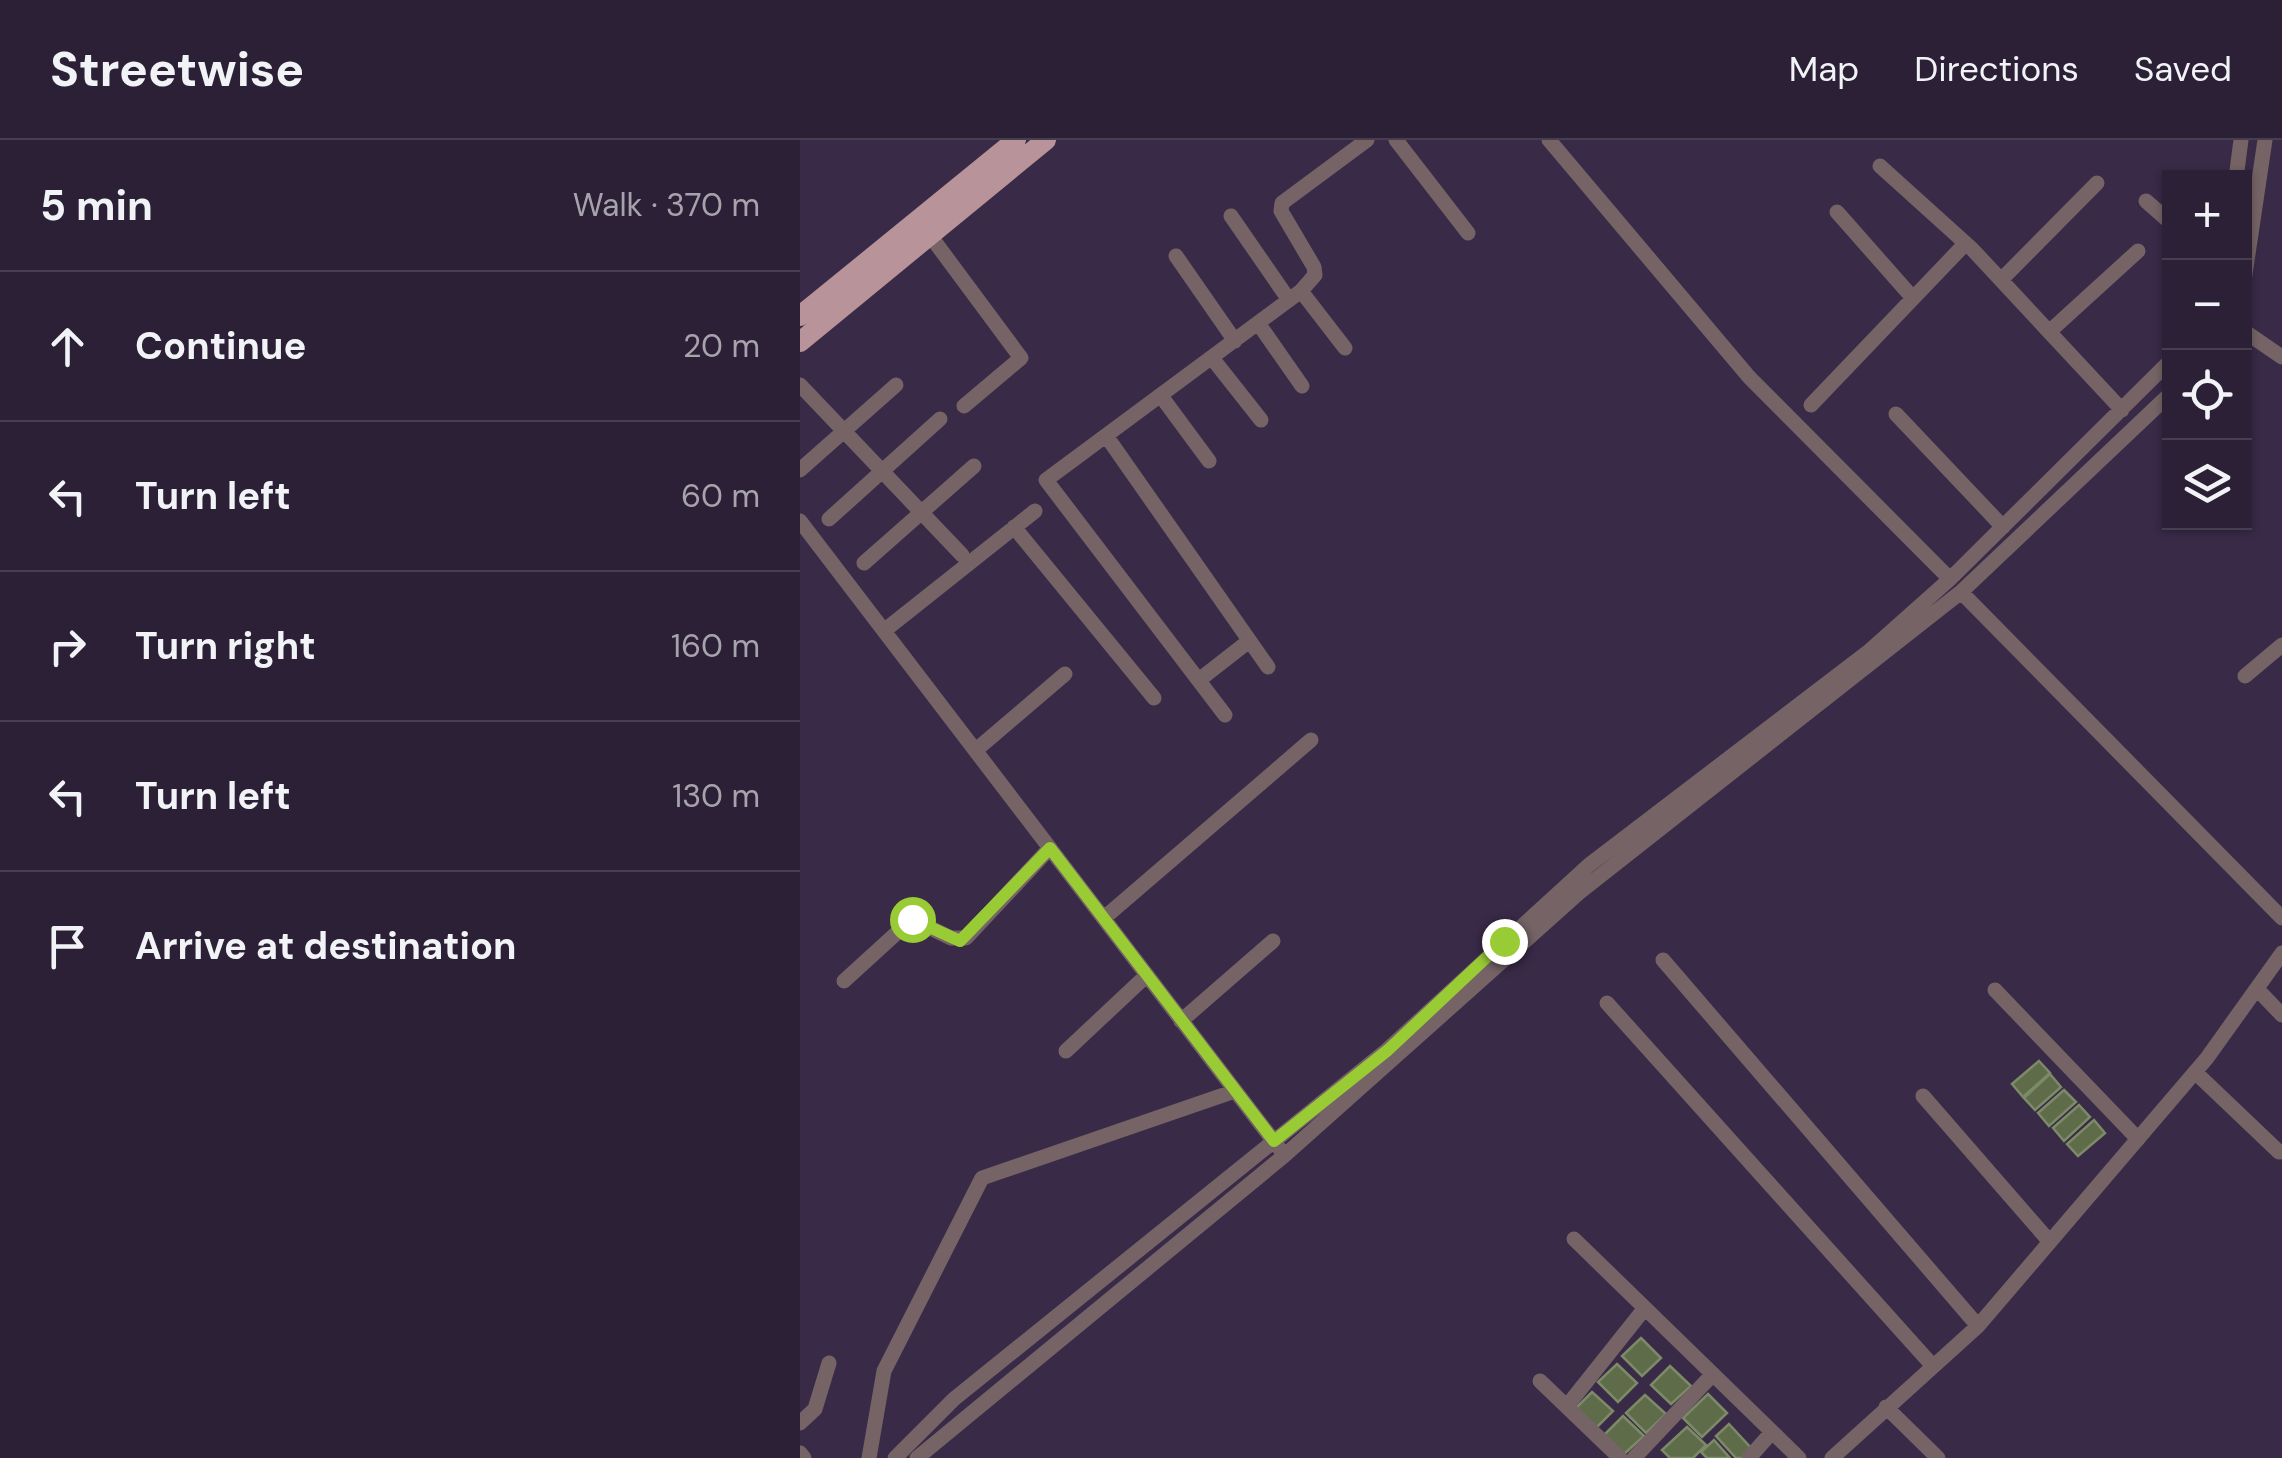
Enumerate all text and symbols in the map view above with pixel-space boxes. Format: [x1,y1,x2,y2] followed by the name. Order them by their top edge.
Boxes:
[50,38,304,101] text: Streetwise
[1789,46,1859,92] text: Map
[1914,46,2079,92] text: Directions
[2134,46,2232,92] text: Saved
[2162,170,2252,530] map controls
[2162,170,2252,260] button: +
[40,178,153,233] text: 5 min
[573,184,760,226] text: Walk · 370 m
[2162,260,2252,350] button: −
[40,319,95,374] icon: ahead
[135,321,306,371] text: Continue
[683,325,760,367] text: 20 m
[2162,350,2252,440] button: locate
[2162,440,2252,530] button: layers
[40,469,95,524] icon: left
[135,471,291,521] text: Turn left
[681,475,760,517] text: 60 m
[40,619,95,674] icon: right
[135,621,316,671] text: Turn right
[671,625,760,667] text: 160 m
[40,769,95,824] icon: left
[135,771,291,821] text: Turn left
[672,775,760,817] text: 130 m
[890,897,936,943] route start
[40,919,95,974] icon: arrive
[1482,919,1528,965] route end
[135,921,517,971] text: Arrive at destination

